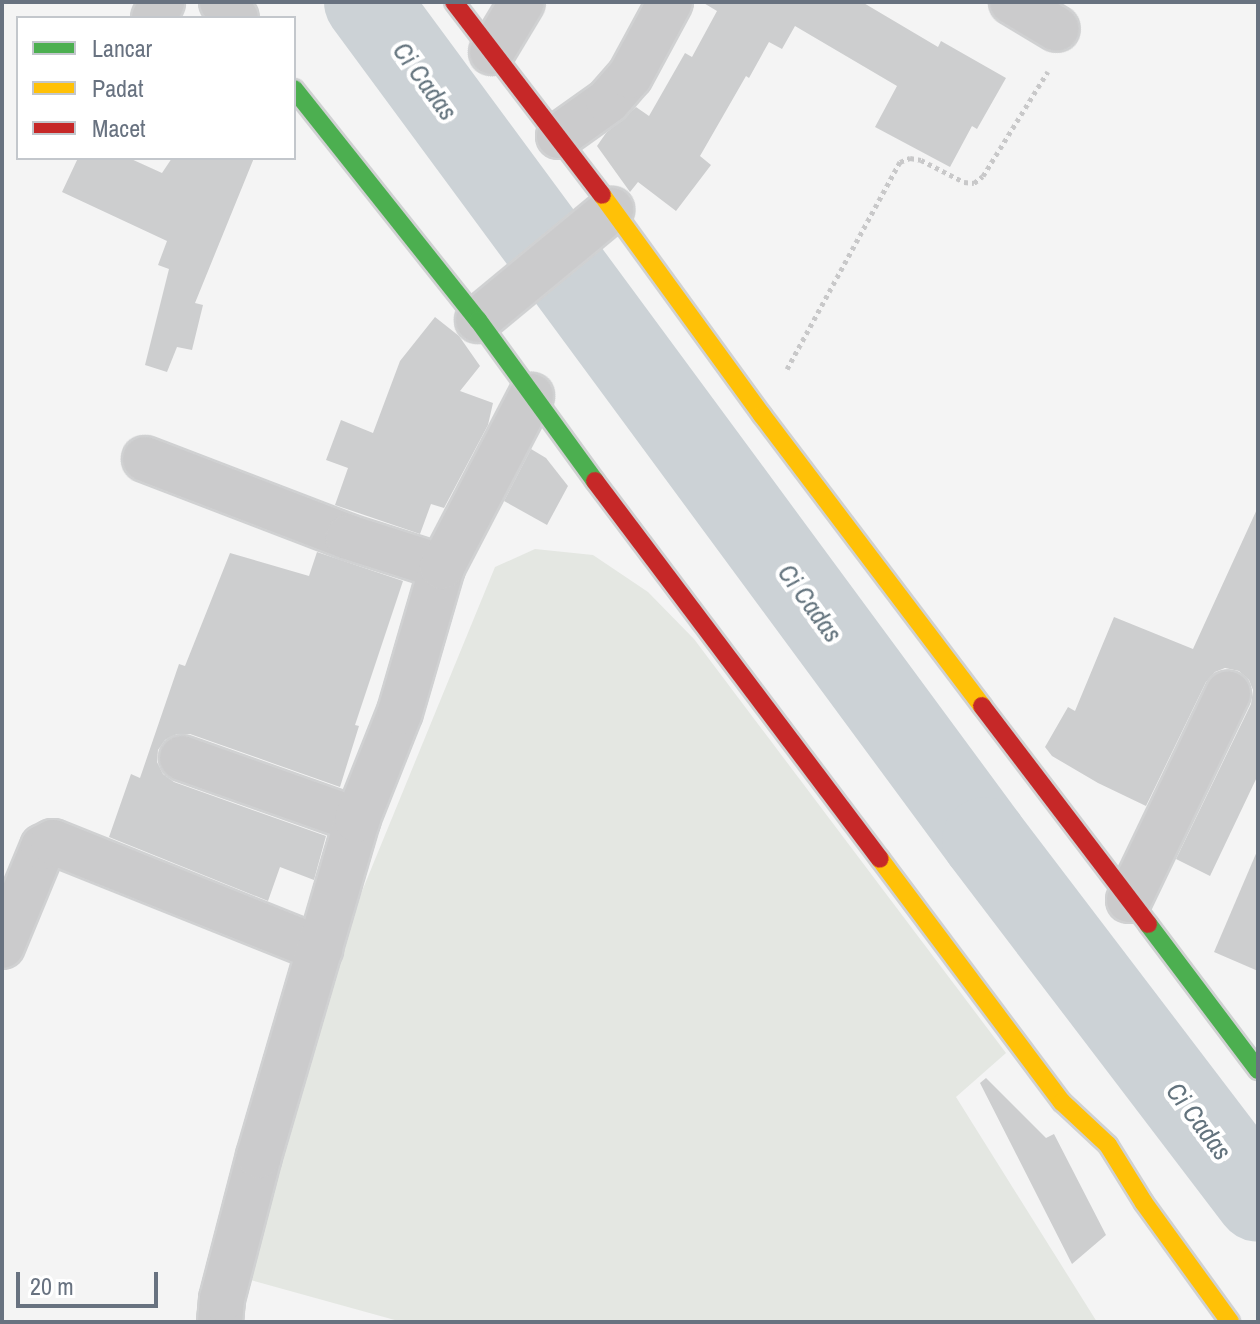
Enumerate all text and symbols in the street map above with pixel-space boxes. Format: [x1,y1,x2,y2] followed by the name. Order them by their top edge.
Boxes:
[16,16,296,160] legend
[92,32,152,64] text: Lancar
[386,36,464,126] water label: Ci Cadas
[92,72,143,104] text: Padat
[92,112,146,144] text: Macet
[771,558,849,648] water label: Ci Cadas
[1160,1076,1238,1166] water label: Ci Cadas
[20,1256,162,1306] scale bar
[30,1270,74,1302] text: 20 m

